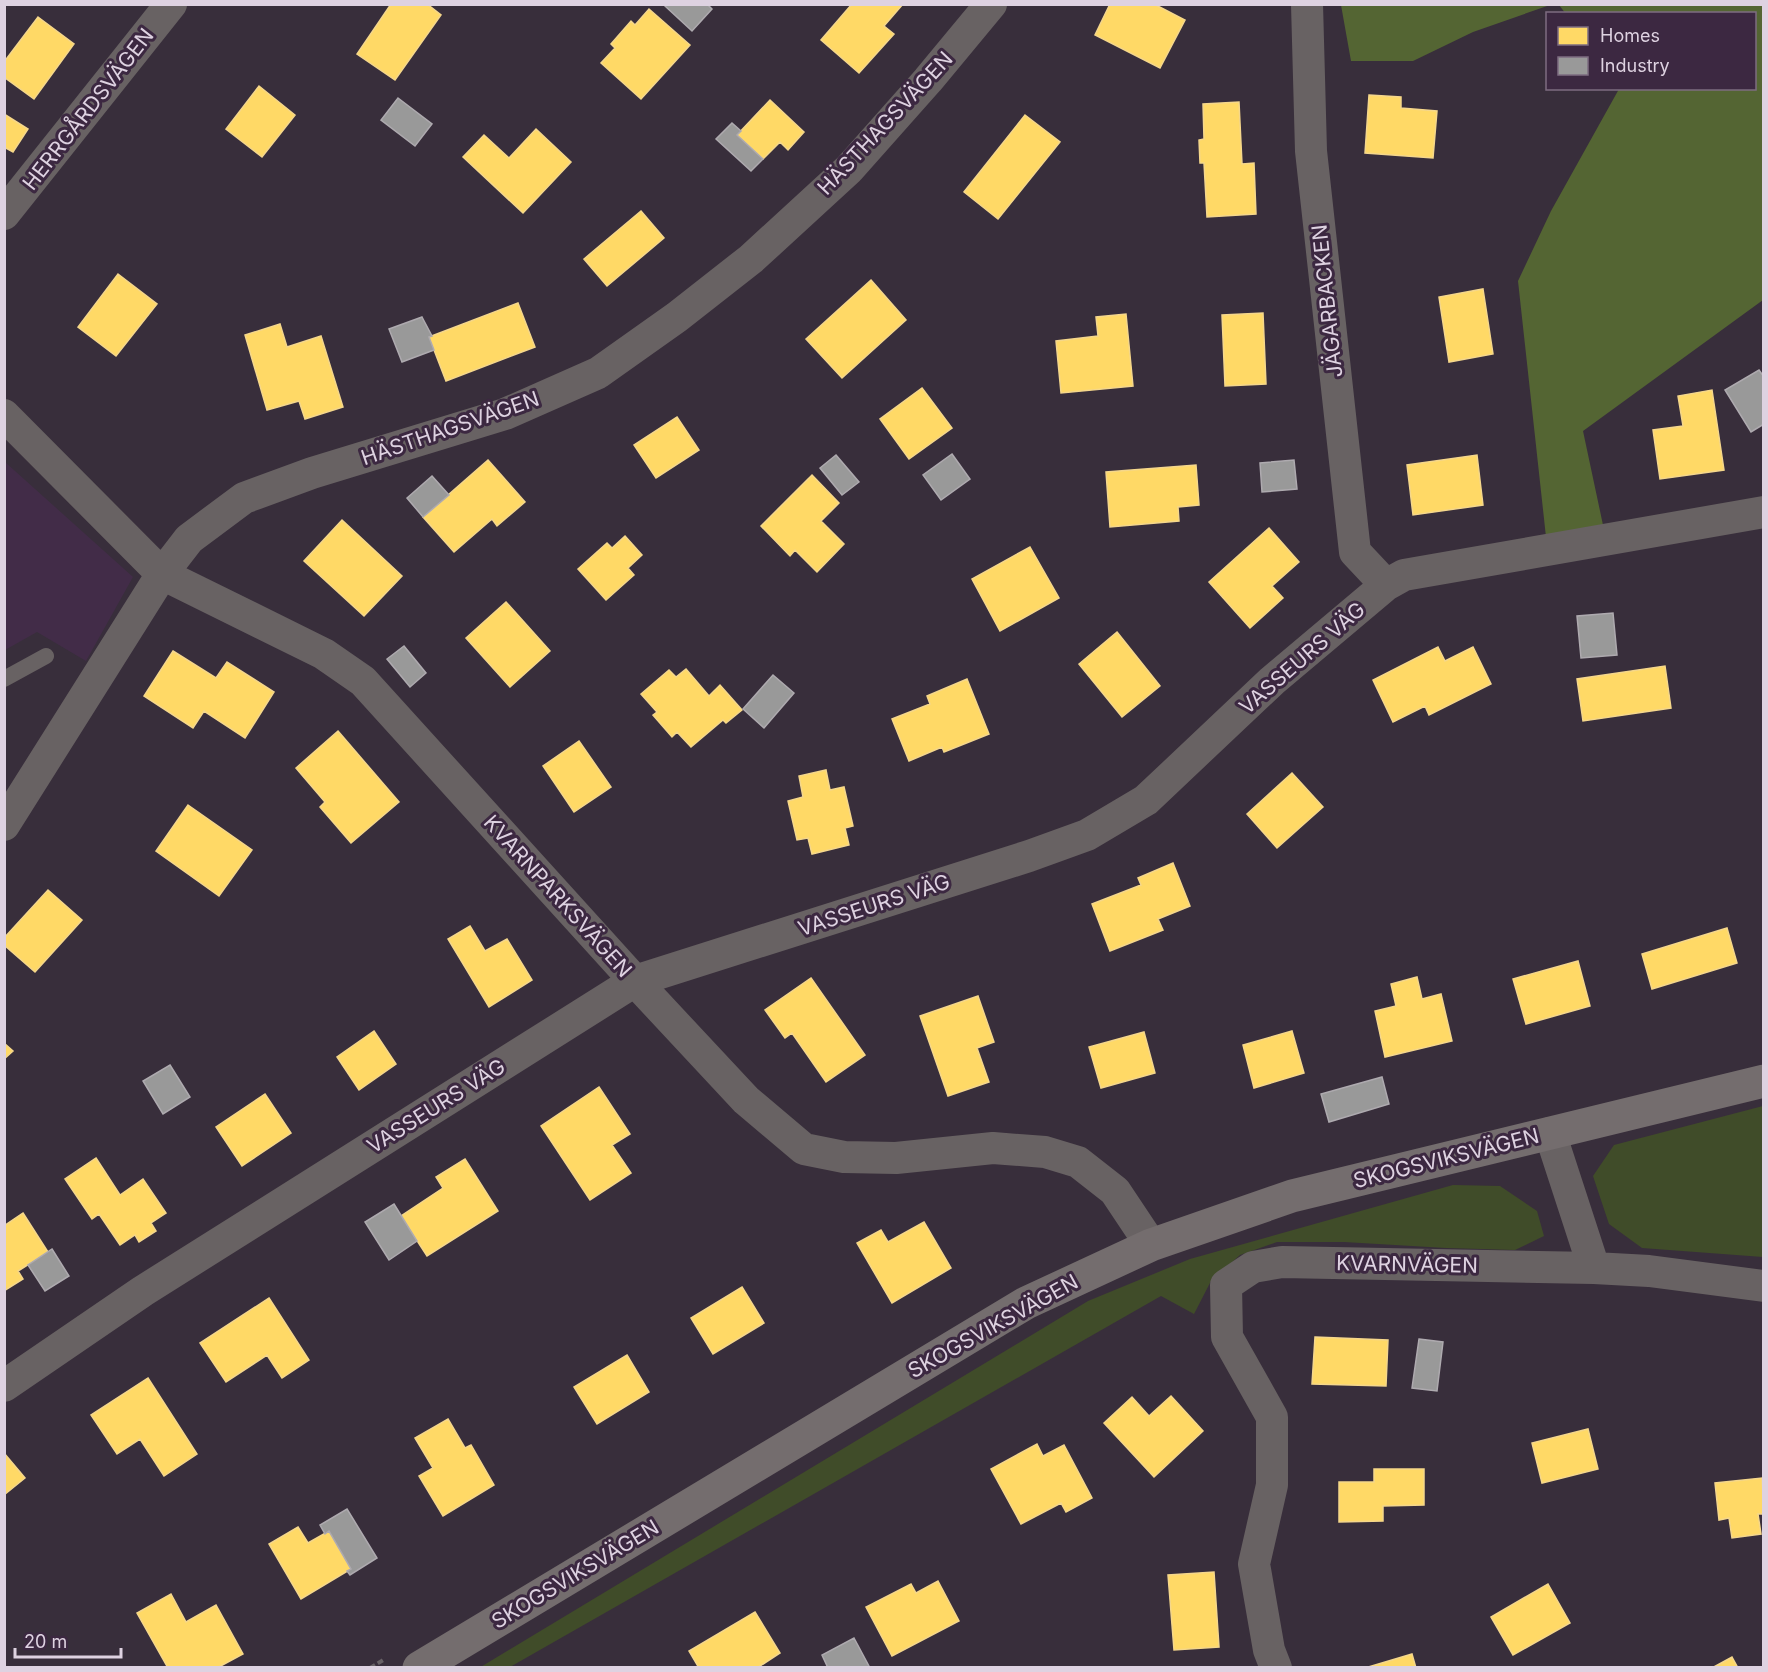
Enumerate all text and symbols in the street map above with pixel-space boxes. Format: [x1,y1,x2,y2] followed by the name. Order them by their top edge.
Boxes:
[1546,12,1756,90] legend
[16,22,159,195] street label: HERRGÅRDSVÄGEN
[1600,25,1660,46] text: Homes
[811,46,958,200] street label: HÄSTHAGSVÄGEN
[1600,55,1670,76] text: Industry
[1306,223,1347,379] street label: JÄGARBACKEN
[357,385,542,470] street label: HÄSTHAGSVÄGEN
[1233,596,1370,719] street label: VASSEURS VÄG
[479,809,638,982] street label: KVARNPARKSVÄGEN
[795,868,953,941] street label: VASSEURS VÄG
[362,1053,510,1159] street label: VASSEURS VÄG
[1350,1122,1541,1193] street label: SKOGSVIKSVÄGEN
[1336,1249,1478,1278] street label: KVARNVÄGEN
[903,1268,1082,1383] street label: SKOGSVIKSVÄGEN
[486,1513,663,1634] street label: SKOGSVIKSVÄGEN
[15,1621,122,1659] scale bar
[24,1631,67,1652] text: 20 m

